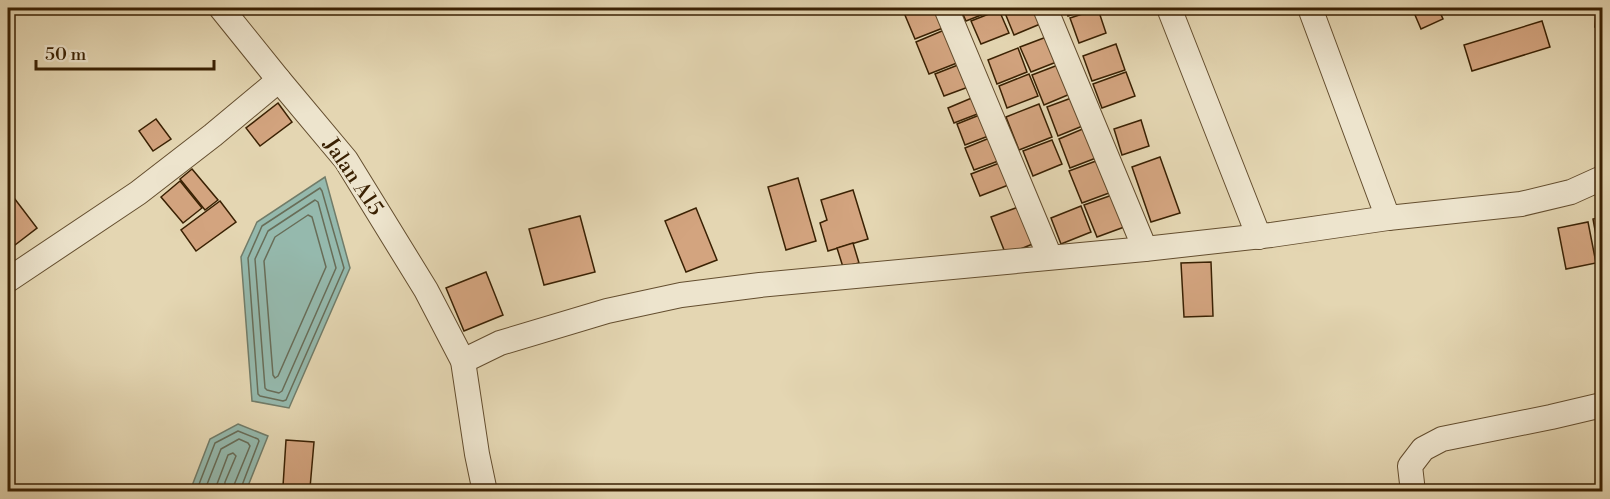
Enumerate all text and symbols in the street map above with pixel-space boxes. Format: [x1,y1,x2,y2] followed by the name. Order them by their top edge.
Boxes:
[36,33,214,71] scale bar
[45,43,87,66] text: 50 m
[317,132,388,221] street label: Jalan A15

